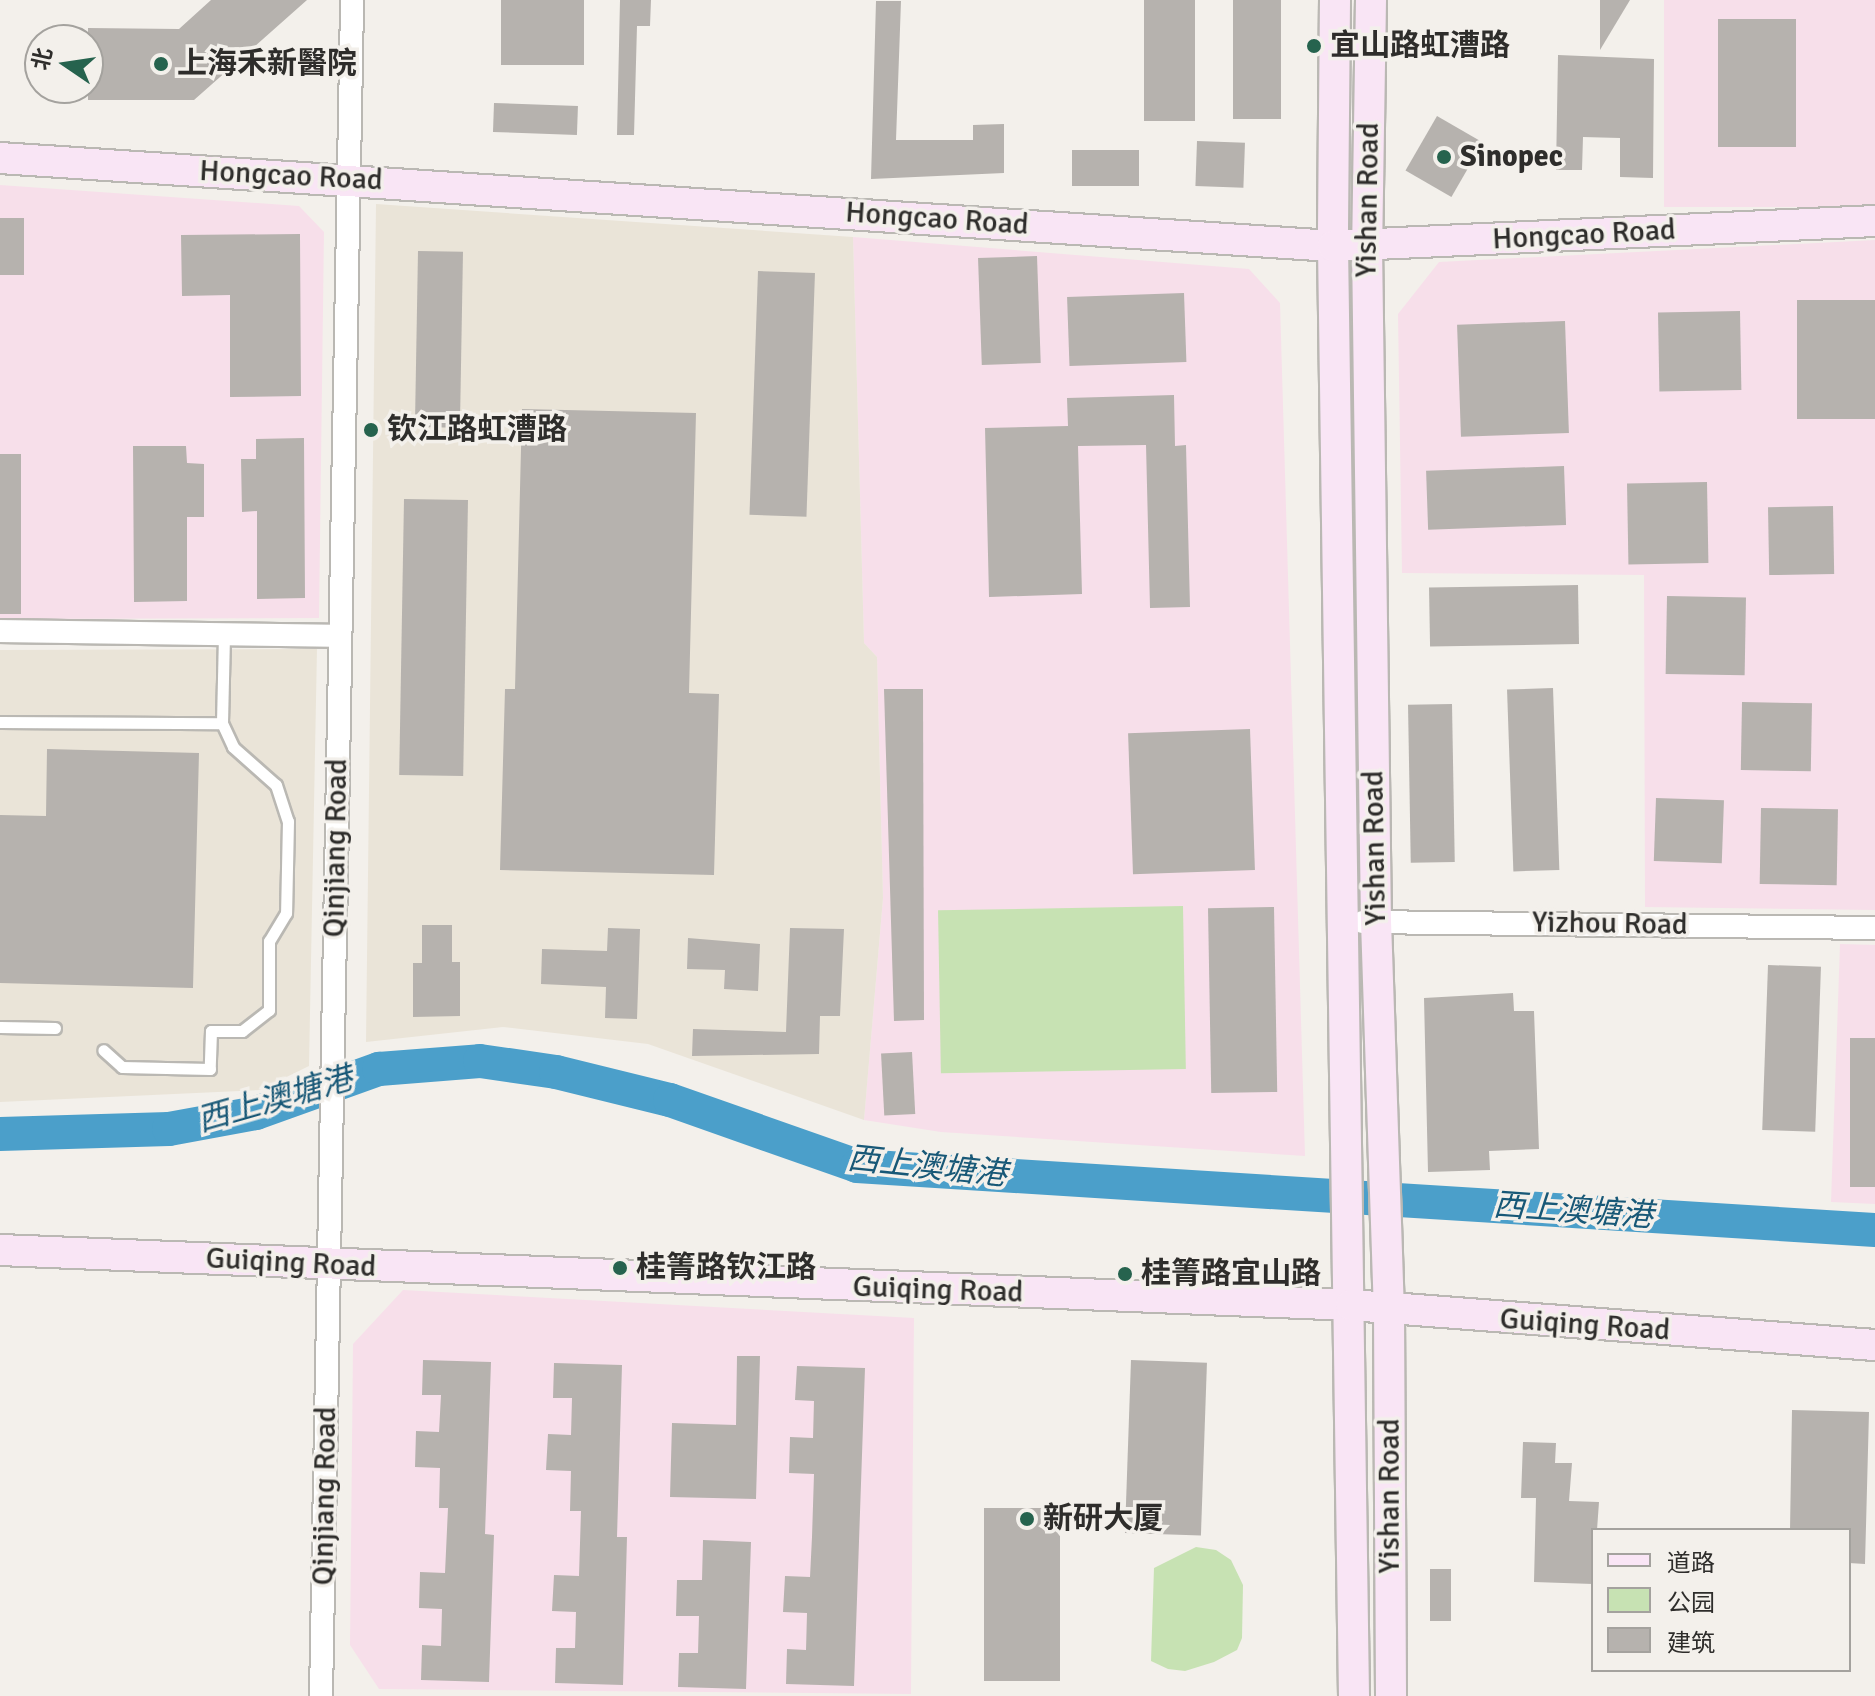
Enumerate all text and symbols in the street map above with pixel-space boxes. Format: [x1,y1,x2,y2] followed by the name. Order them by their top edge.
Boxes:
[24,24,104,104] north arrow
[1330,28,1510,64] place label: 宜山路虹漕路
[1305,37,1323,55] marker: 宜山路虹漕路
[26,45,58,73] text: 北
[177,46,357,82] place label: 上海禾新醫院
[152,55,170,73] marker: 上海禾新醫院
[1349,122,1387,278] street label: Yishan Road
[1460,139,1563,175] place label: Sinopec
[1435,148,1453,166] marker: Sinopec
[198,153,384,199] street label: Hongcao Road
[844,195,1030,243] street label: Hongcao Road
[1491,212,1677,258] street label: Hongcao Road
[387,412,567,448] place label: 钦江路虹漕路
[362,421,380,439] marker: 钦江路虹漕路
[316,758,356,938] street label: Qinjiang Road
[1356,770,1394,926] street label: Yishan Road
[1532,905,1688,943] street label: Yizhou Road
[193,1059,357,1141] water label: 西上澳塘港
[845,1140,1009,1194] water label: 西上澳塘港
[1492,1186,1654,1236] water label: 西上澳塘港
[205,1241,377,1285] street label: Guiqing Road
[636,1250,816,1286] place label: 桂箐路钦江路
[1141,1256,1321,1292] place label: 桂箐路宜山路
[611,1259,629,1277] marker: 桂箐路钦江路
[1116,1265,1134,1283] marker: 桂箐路宜山路
[852,1269,1024,1311] street label: Guiqing Road
[1499,1301,1671,1349] street label: Guiqing Road
[305,1406,345,1586] street label: Qinjiang Road
[1372,1418,1408,1574] street label: Yishan Road
[1043,1501,1163,1537] place label: 新研大厦
[1018,1510,1036,1528] marker: 新研大厦
[1591,1528,1851,1672] legend
[1667,1548,1715,1578] text: 道路
[1667,1588,1715,1618] text: 公园
[1667,1628,1715,1658] text: 建筑

